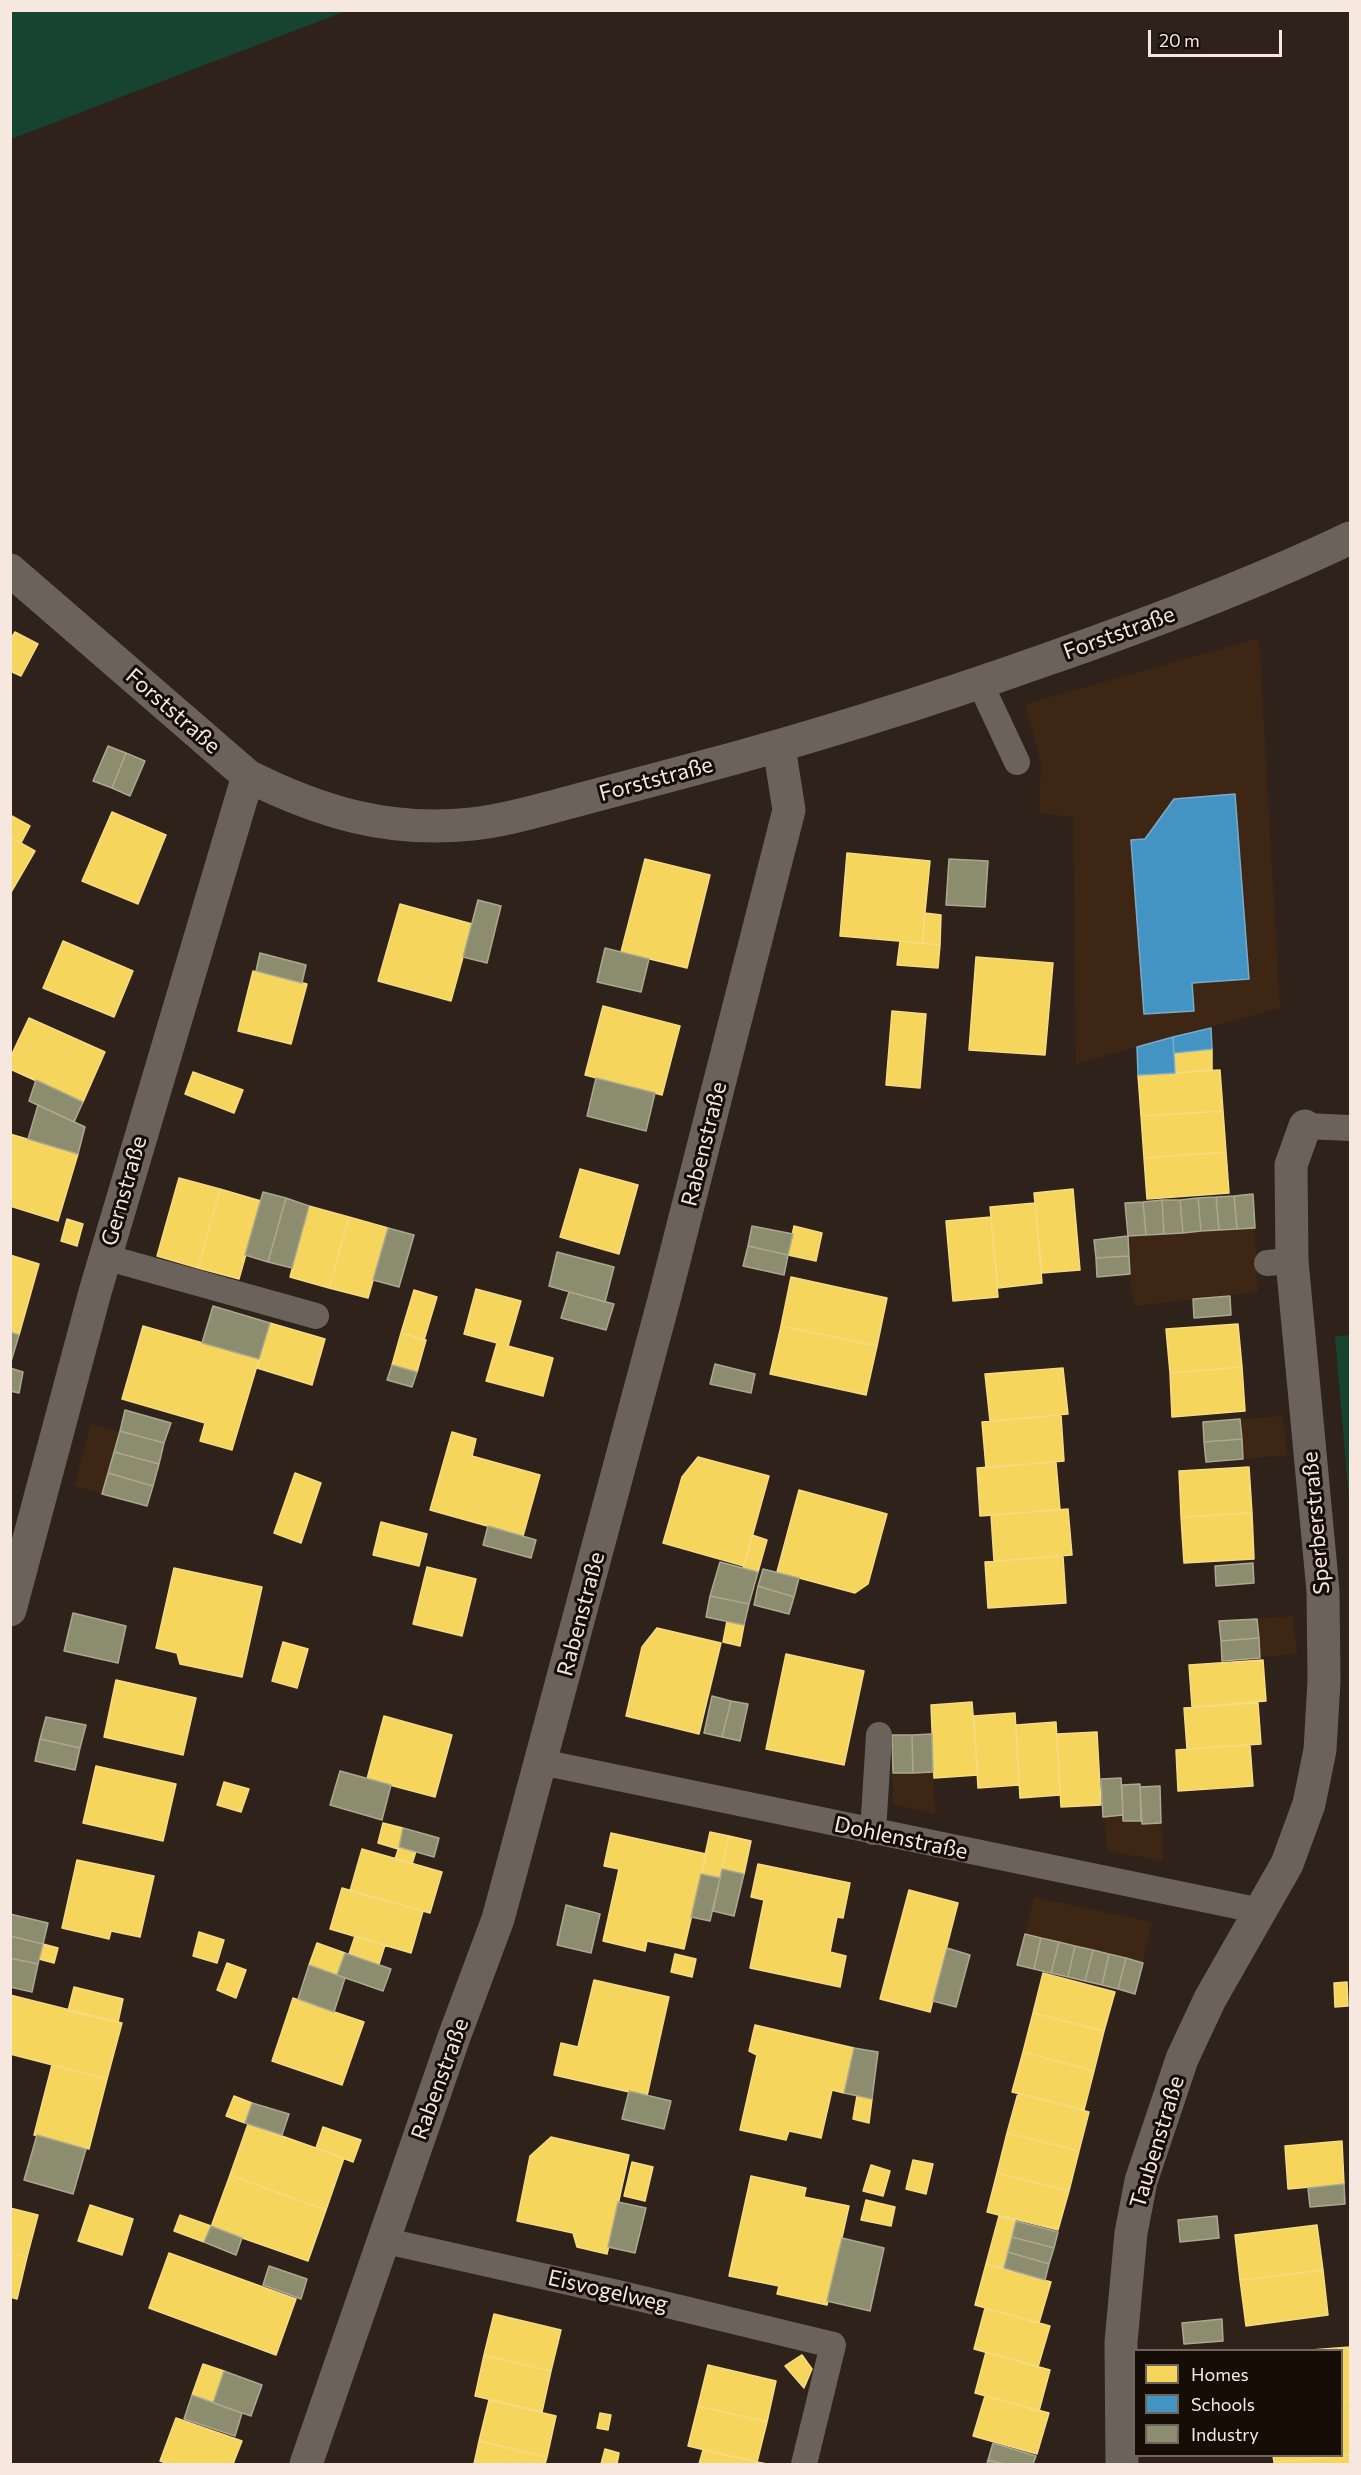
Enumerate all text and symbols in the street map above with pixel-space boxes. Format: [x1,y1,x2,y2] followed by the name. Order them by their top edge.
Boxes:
[1151,18,1284,56] scale bar
[1159,29,1200,51] text: 20 m
[1060,601,1178,665] street label: Forststraße
[120,663,226,759] street label: Forststraße
[596,751,716,807] street label: Forststraße
[676,1079,732,1209] street label: Rabenstraße
[96,1133,152,1249] street label: Gernstraße
[1297,1450,1335,1596] street label: Sperberstraße
[552,1549,610,1679] street label: Rabenstraße
[832,1811,970,1865] street label: Dohlenstraße
[406,2015,474,2143] street label: Rabenstraße
[1124,2073,1190,2211] street label: Taubenstraße
[546,2264,670,2318] street label: Eisvogelweg
[1133,2349,1343,2457] legend
[1191,2363,1249,2385] text: Homes
[1191,2393,1255,2415] text: Schools
[1191,2423,1259,2445] text: Industry

